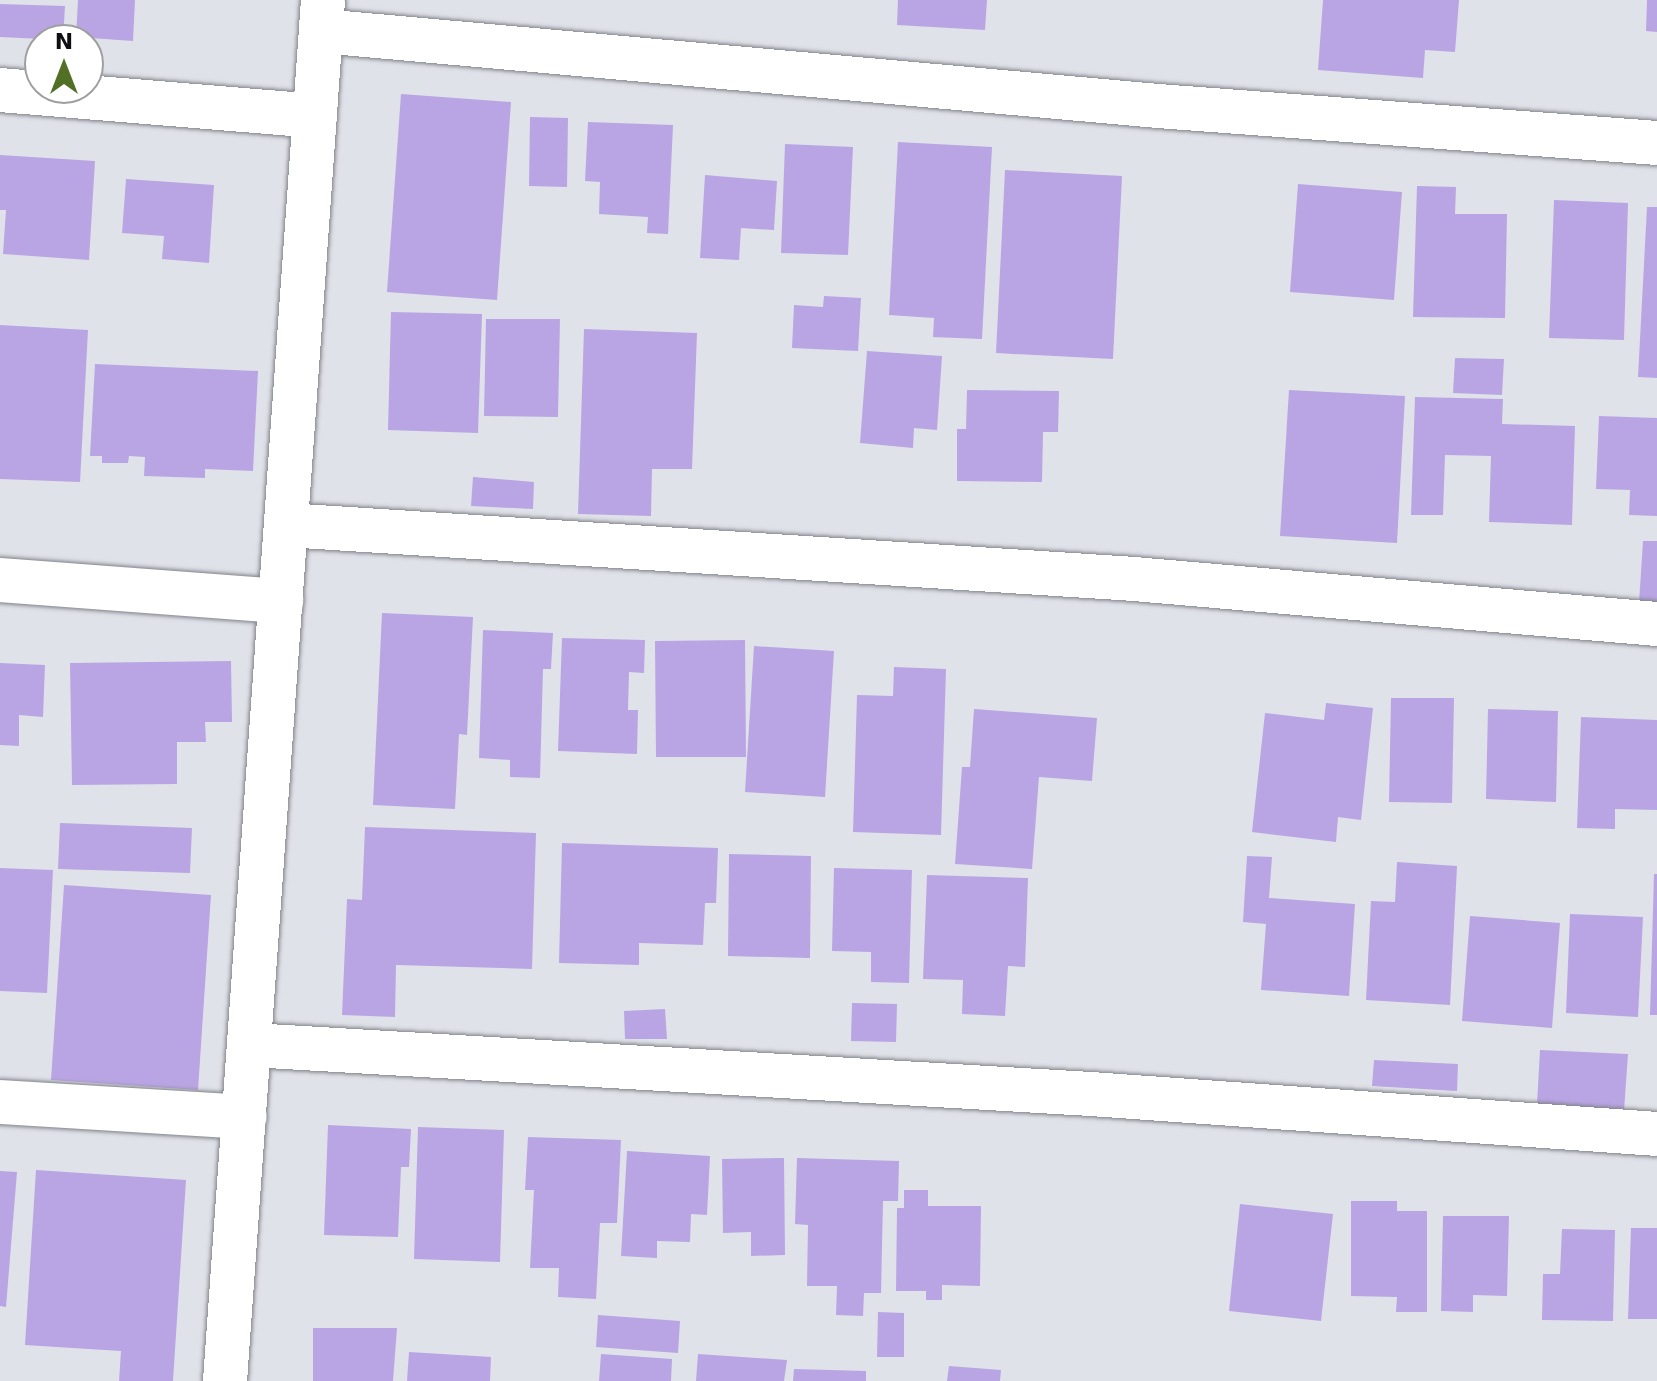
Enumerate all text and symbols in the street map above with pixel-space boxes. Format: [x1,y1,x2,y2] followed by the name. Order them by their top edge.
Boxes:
[24,24,104,104] north arrow
[55,29,73,54] text: N

